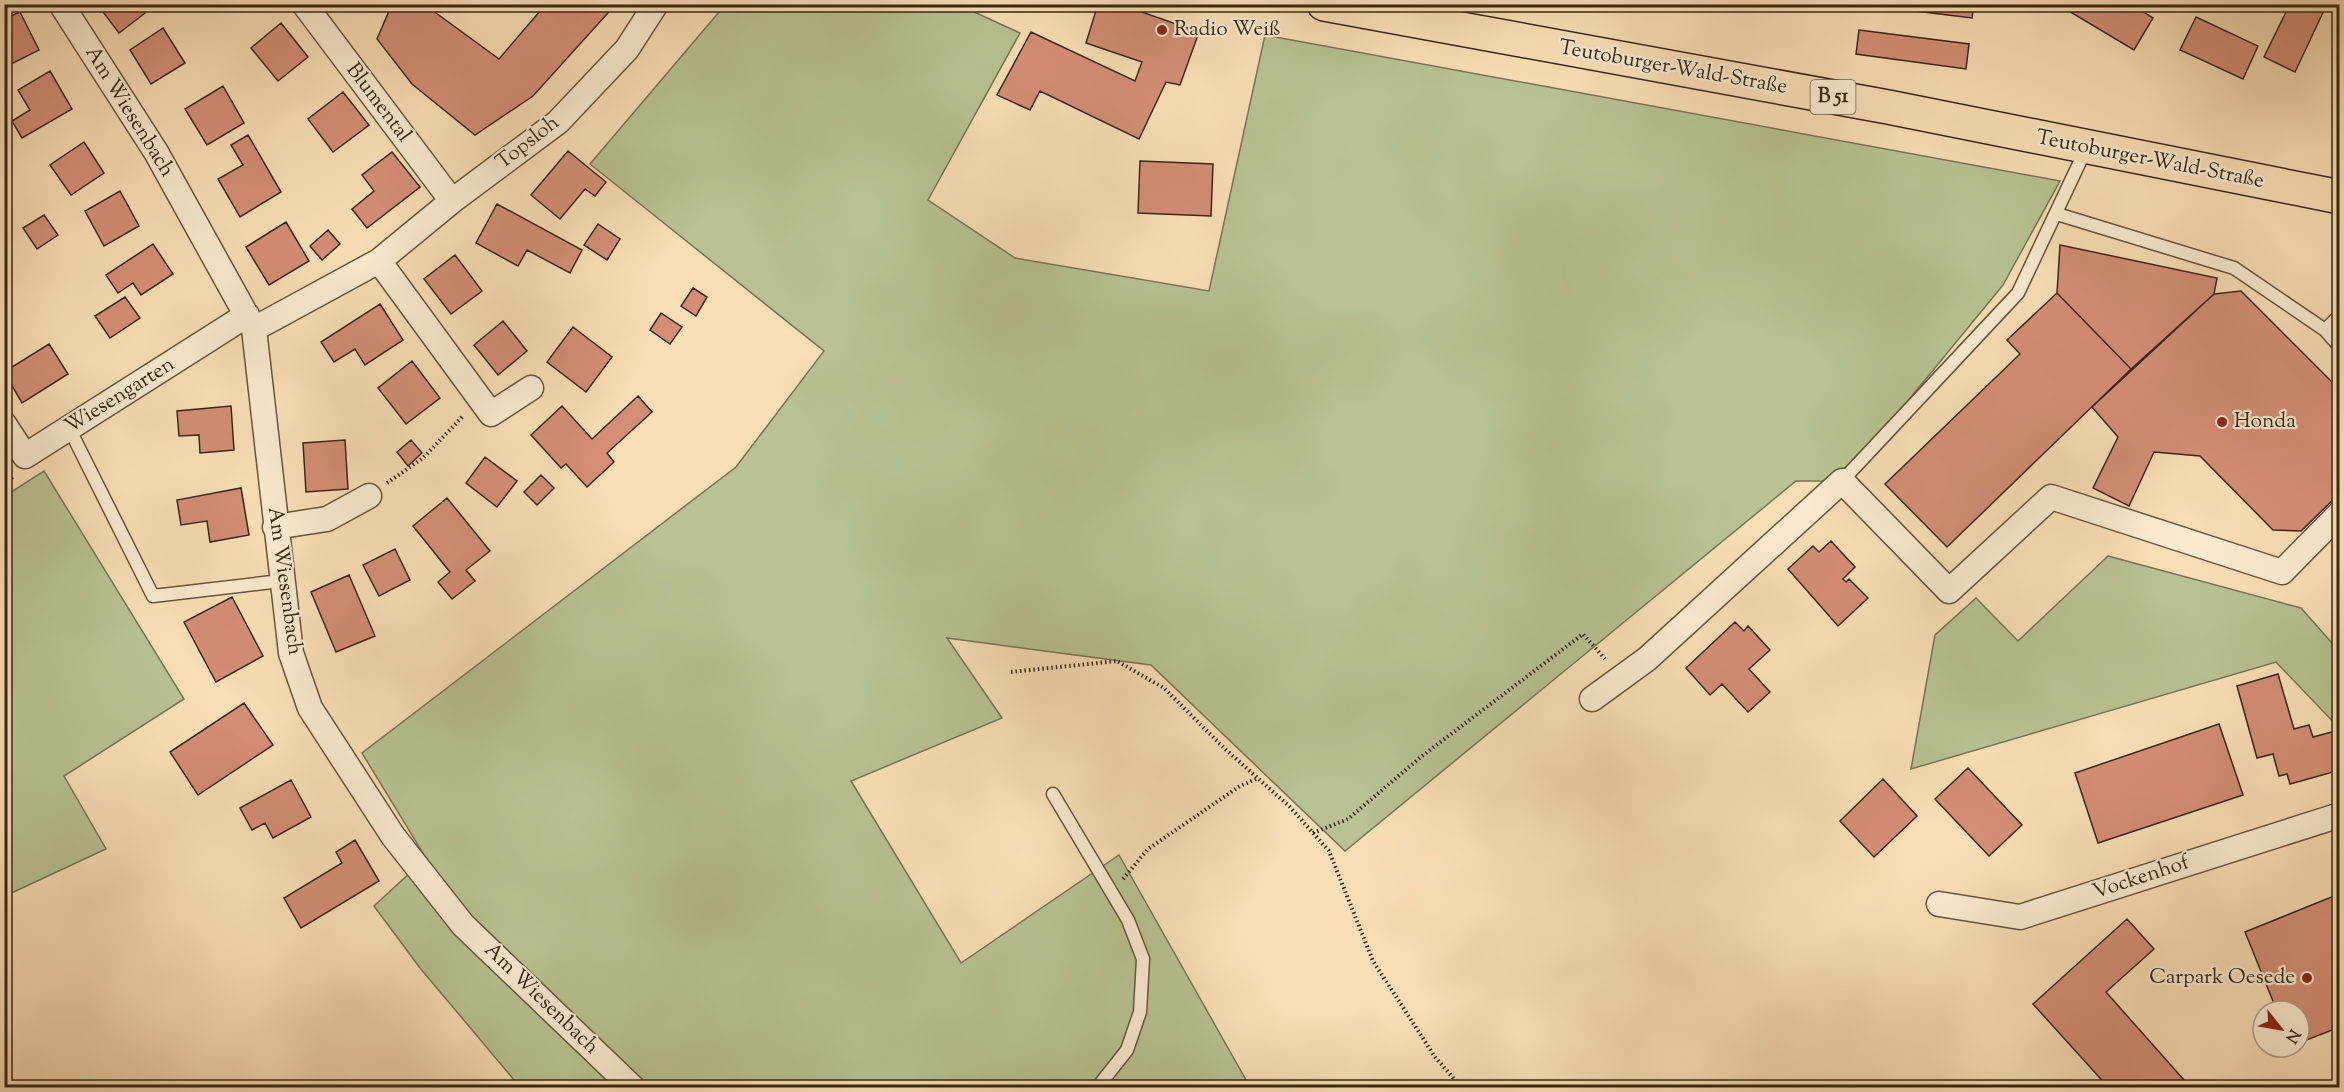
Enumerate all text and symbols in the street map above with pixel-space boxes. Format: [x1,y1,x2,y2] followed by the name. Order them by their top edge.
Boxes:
[1174,15,1280,45] place label: Radio Weiß
[1155,23,1169,37] marker: Radio Weiß
[1556,33,1790,103] street label: Teutoburger-Wald-Straße
[77,41,181,183] street label: Am Wiesenbach
[338,57,418,149] street label: Blumental
[1810,80,1856,114] road number: B 51
[490,109,566,177] street label: Topsloh
[2034,123,2266,197] street label: Teutoburger-Wald-Straße
[59,350,181,442] street label: Wiesengarten
[2234,407,2296,437] place label: Honda
[2215,415,2229,429] marker: Honda
[259,505,309,657] street label: Am Wiesenbach
[2089,848,2195,908] street label: Vockenhof
[477,936,605,1062] street label: Am Wiesenbach
[2149,963,2295,993] place label: Carpark Oesede
[2300,971,2314,985] marker: Carpark Oesede
[2251,999,2311,1059] north arrow
[2278,1024,2305,1047] text: N

